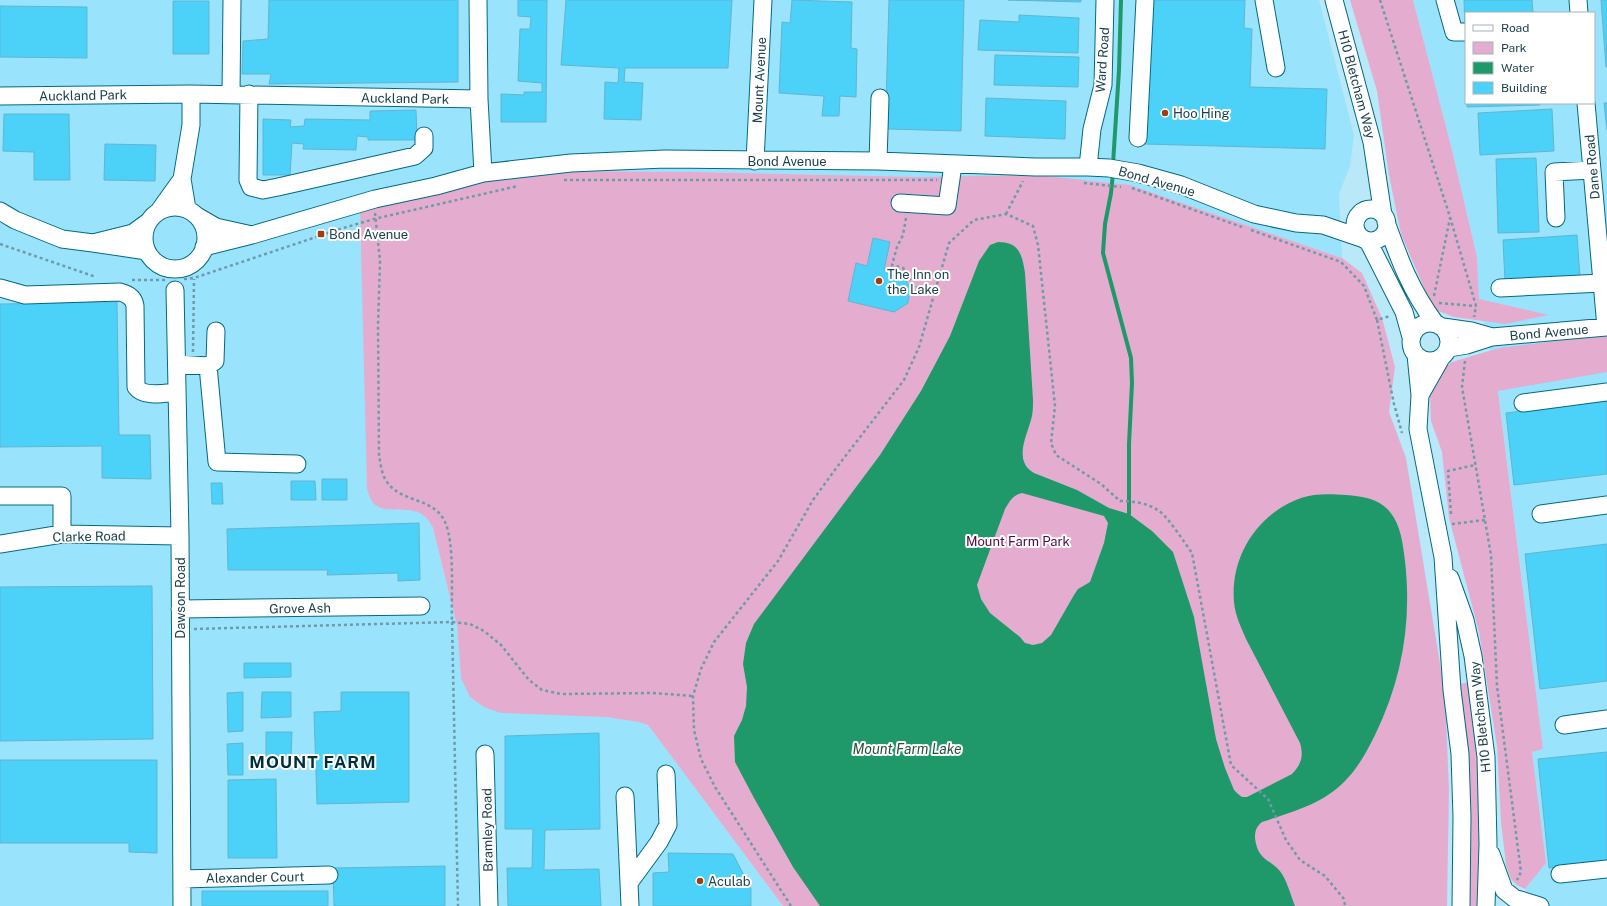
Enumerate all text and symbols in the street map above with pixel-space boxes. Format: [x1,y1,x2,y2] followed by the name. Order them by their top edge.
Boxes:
[1465,12,1595,104] legend
[1501,21,1529,35] text: Road
[1093,27,1112,93] street label: Ward Road
[1335,28,1378,140] street label: H10 Bletcham Way
[750,36,769,124] street label: Mount Avenue
[1501,41,1527,55] text: Park
[1501,61,1535,75] text: Water
[1501,81,1547,95] text: Building
[39,87,127,104] street label: Auckland Park
[361,90,449,107] street label: Auckland Park
[1173,106,1230,121] place label: Hoo Hing
[1160,108,1170,118] marker: Hoo Hing
[1582,134,1603,200] street label: Dane Road
[747,154,827,169] street label: Bond Avenue
[1117,163,1197,200] street label: Bond Avenue
[329,227,408,242] place label: Bond Avenue
[316,229,326,239] marker: Bond Avenue
[887,267,949,297] place label: The Inn on the Lake
[874,276,884,286] marker: The Inn on the Lake
[1509,322,1589,343] street label: Bond Avenue
[52,528,126,545] street label: Clarke Road
[966,534,1070,549] park label: Mount Farm Park
[173,557,188,639] street label: Dawson Road
[269,600,331,617] street label: Grove Ash
[1467,660,1494,773] street label: H10 Bletcham Way
[852,741,962,757] water label: Mount Farm Lake
[249,752,377,772] district label: MOUNT FARM
[479,788,496,872] street label: Bramley Road
[206,869,304,886] street label: Alexander Court
[708,874,751,889] place label: Aculab
[695,876,705,886] marker: Aculab

